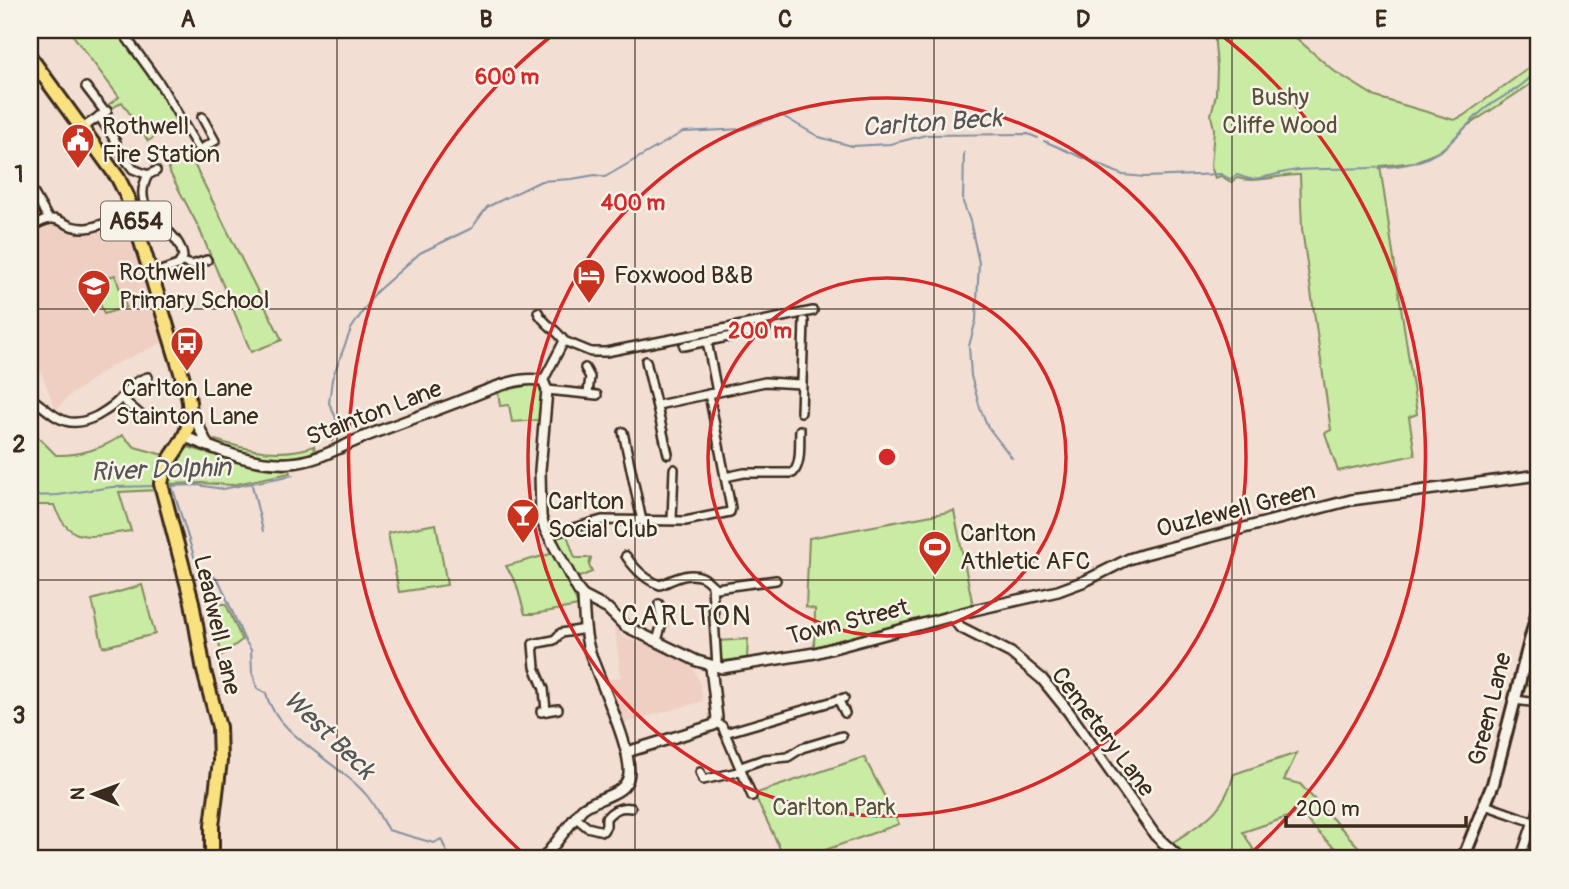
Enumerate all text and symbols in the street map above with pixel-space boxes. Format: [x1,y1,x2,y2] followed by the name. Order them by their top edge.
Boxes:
[181,5,196,34] text: A
[479,5,493,34] text: B
[778,5,792,34] text: C
[1076,5,1090,34] text: D
[1375,5,1387,34] text: E
[475,64,539,91] text: 600 m
[1222,83,1338,140] park label: Bushy Cliffe Wood
[861,102,1005,144] water label: Carlton Beck
[102,112,220,169] place label: Rothwell Fire Station
[59,121,97,170] public building icon: Rothwell Fire Station
[15,160,24,189] text: 1
[601,190,665,217] text: 400 m
[101,202,171,241] road number: A654
[570,256,608,305] hotel icon: Foxwood B&B
[119,258,269,315] place label: Rothwell Primary School
[614,261,753,290] place label: Foxwood B&B
[75,267,113,316] school or university icon: Rothwell Primary School
[728,318,792,345] text: 200 m
[168,324,206,373] bus stop icon: Carlton Lane Stainton Lane
[116,374,259,431] place label: Carlton Lane Stainton Lane
[302,374,446,452] street label: Stainton Lane
[13,430,26,459] text: 2
[875,445,899,469] centre of rings
[90,452,233,488] water label: River Dolphin
[1154,476,1318,544] street label: Ouzlewell Green
[548,487,658,544] place label: Carlton Social Club
[504,496,542,545] bar icon: Carlton Social Club
[960,519,1090,576] place label: Carlton Athletic AFC
[916,528,954,577] sports icon: Carlton Athletic AFC
[187,552,247,698] street label: Leadwell Lane
[784,593,912,651] street label: Town Street
[621,599,753,634] district label: CARLTON
[1462,649,1518,768] street label: Green Lane
[1045,662,1161,803] street label: Cemetery Lane
[277,684,383,788] water label: West Beck
[13,701,25,730] text: 3
[60,760,130,830] north arrow
[1286,784,1466,828] scale bar
[66,787,90,800] text: N
[772,793,896,822] park label: Carlton Park
[1296,796,1360,823] text: 200 m

